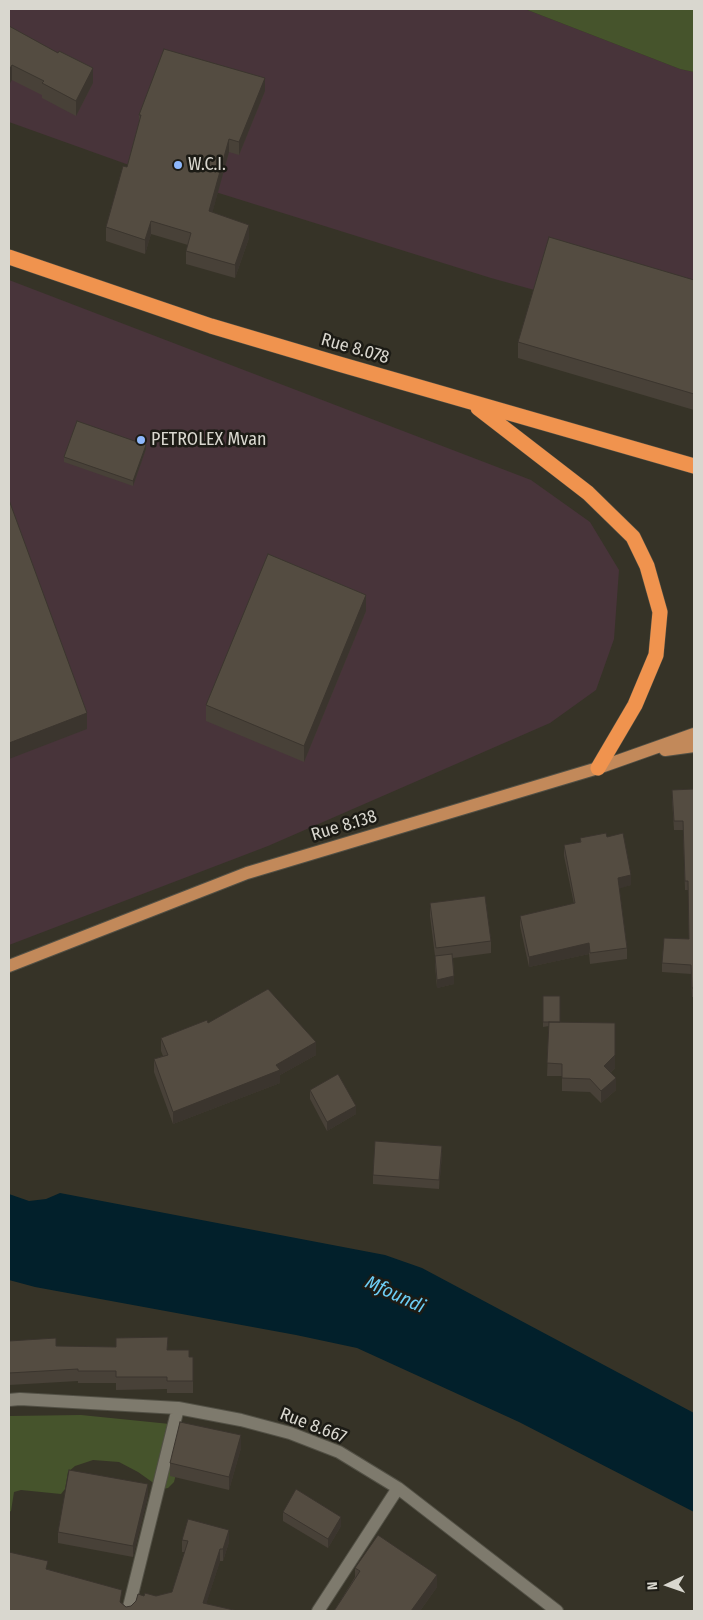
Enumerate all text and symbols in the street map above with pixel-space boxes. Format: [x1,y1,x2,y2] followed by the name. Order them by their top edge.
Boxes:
[188,154,226,176] place label: W.C.I.
[172,159,184,171] marker: W.C.I.
[318,329,392,369] street label: Rue 8.078
[151,429,266,451] place label: PETROLEX Mvan
[135,434,147,446] marker: PETROLEX Mvan
[309,806,379,846] street label: Rue 8.138
[361,1271,429,1319] water label: Mfoundi
[277,1403,349,1449] street label: Rue 8.667
[643,1560,693,1610] north arrow
[644,1581,661,1590] text: N

